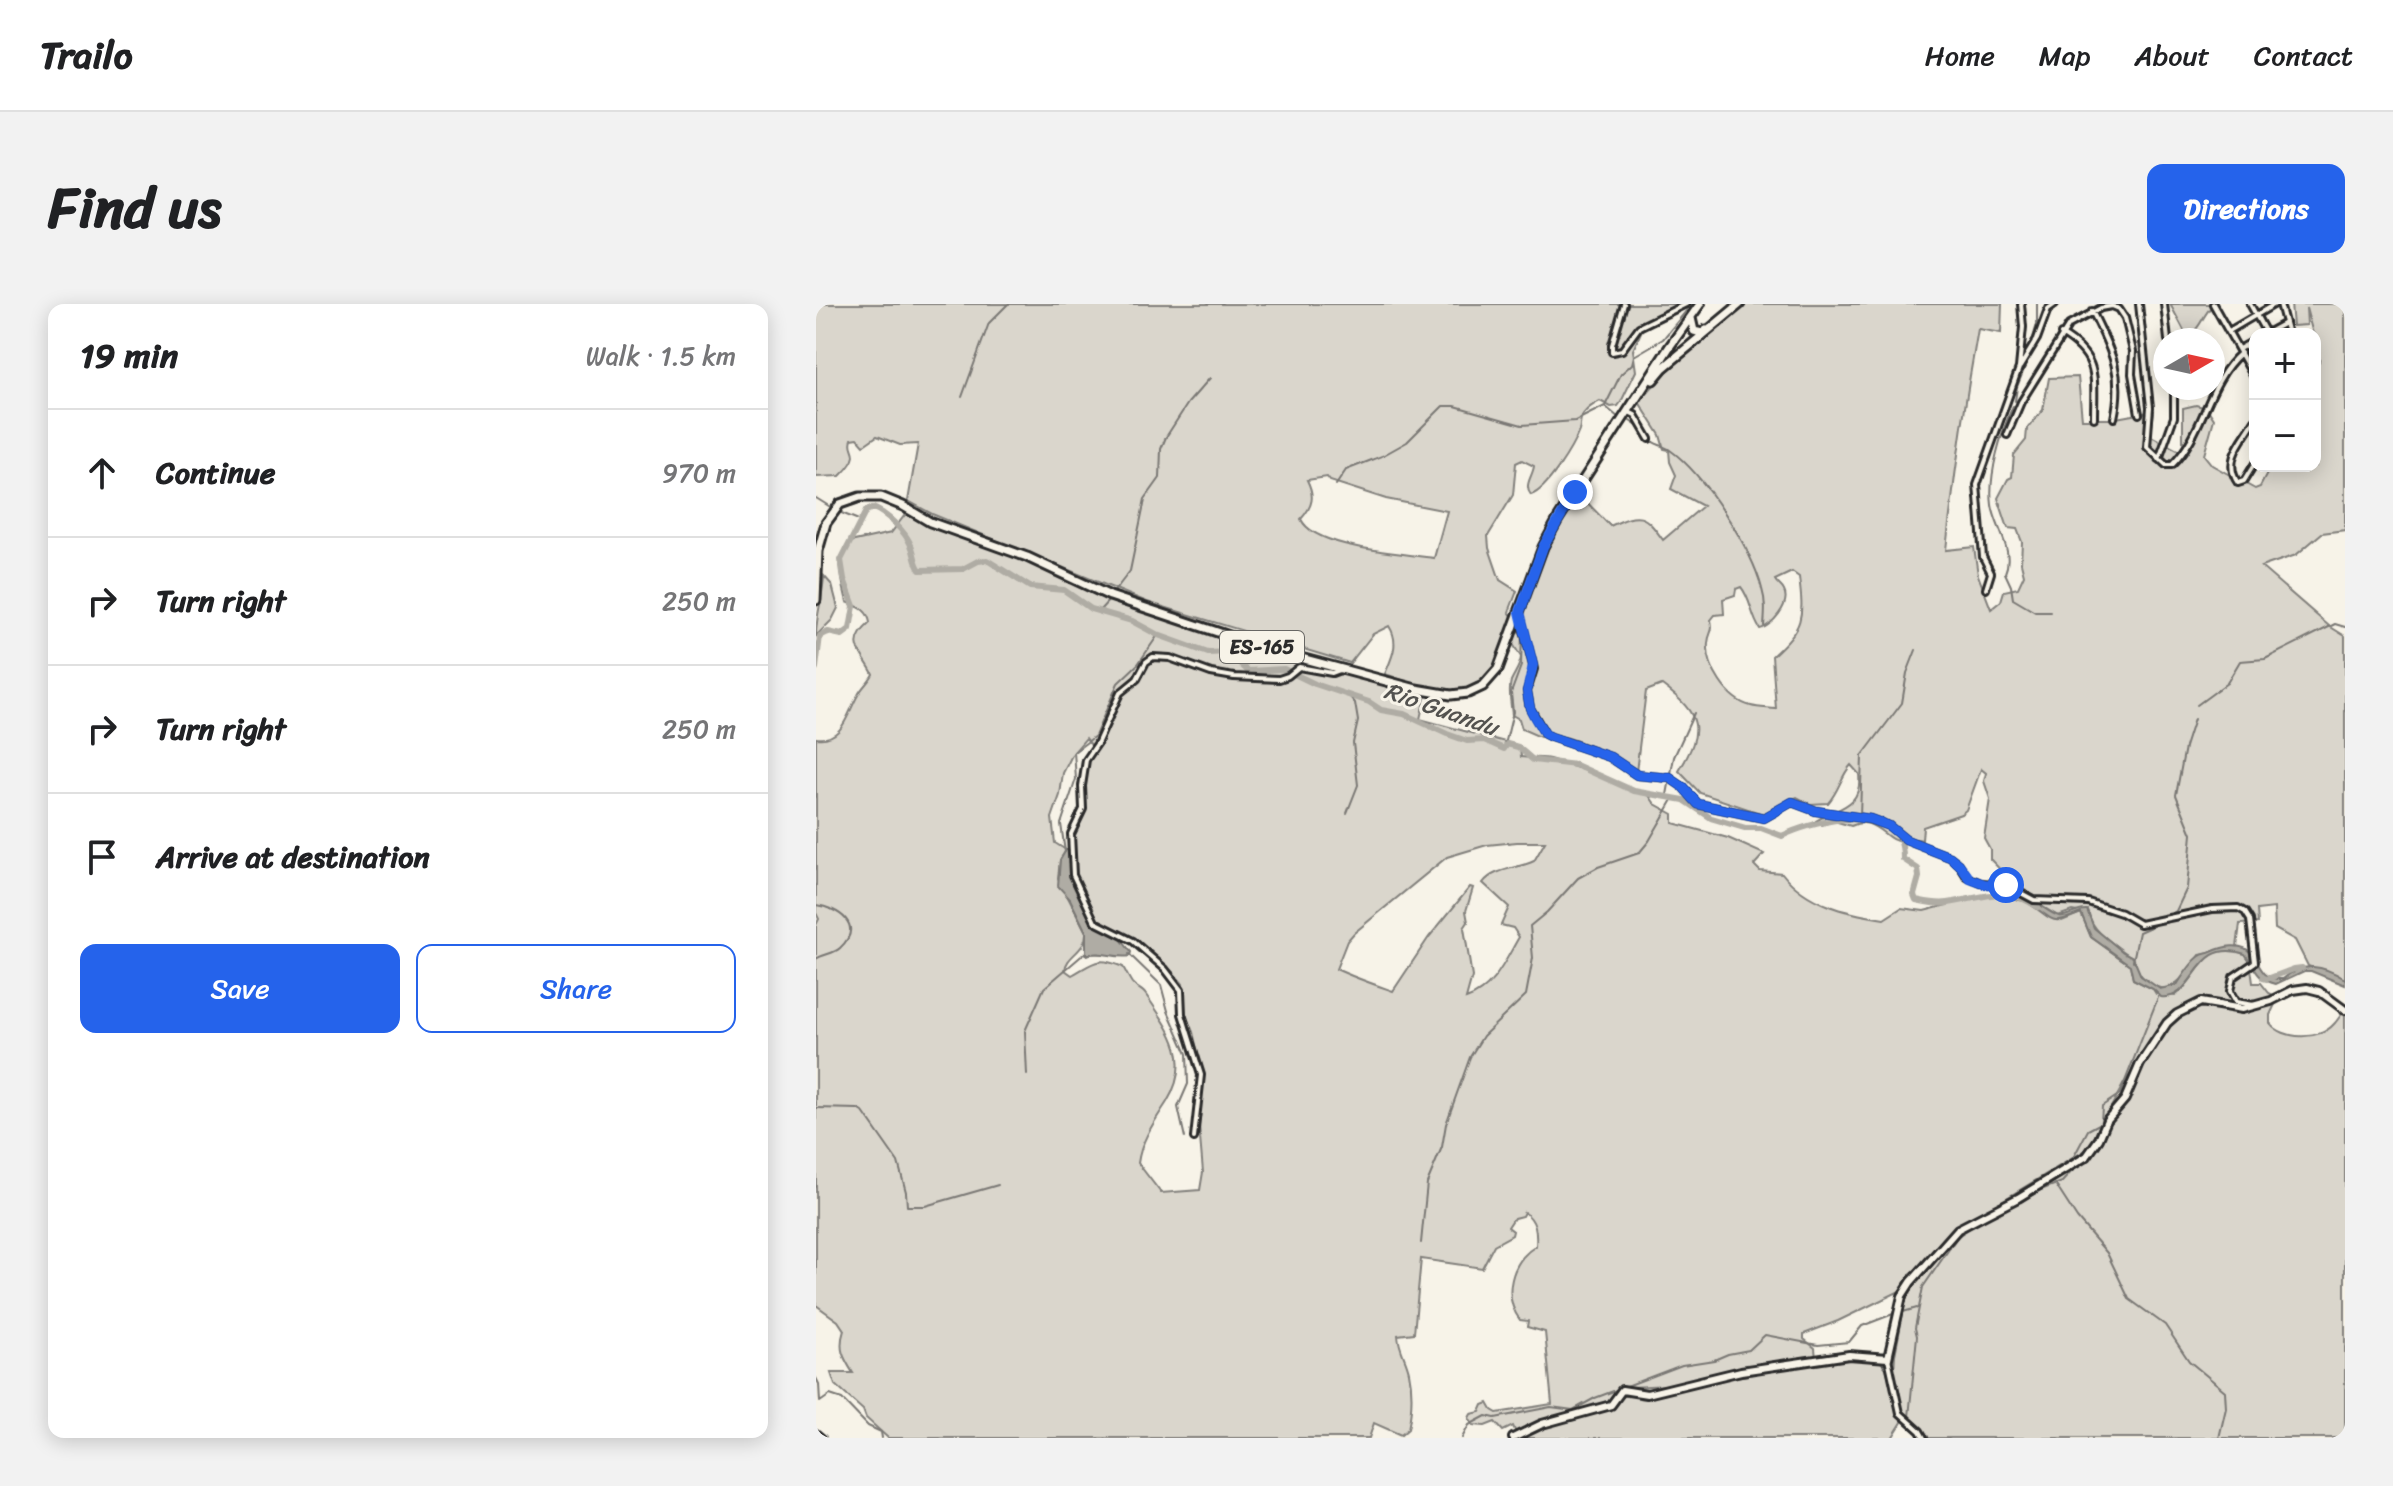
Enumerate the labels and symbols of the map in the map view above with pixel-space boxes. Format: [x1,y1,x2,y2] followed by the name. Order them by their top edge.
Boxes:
[2153,328,2225,400] north arrow
[1557,474,1593,510] route end
[1220,631,1304,663] road number: ES-165
[1378,670,1507,749] water label: Rio Guandu
[1988,867,2024,903] route start

